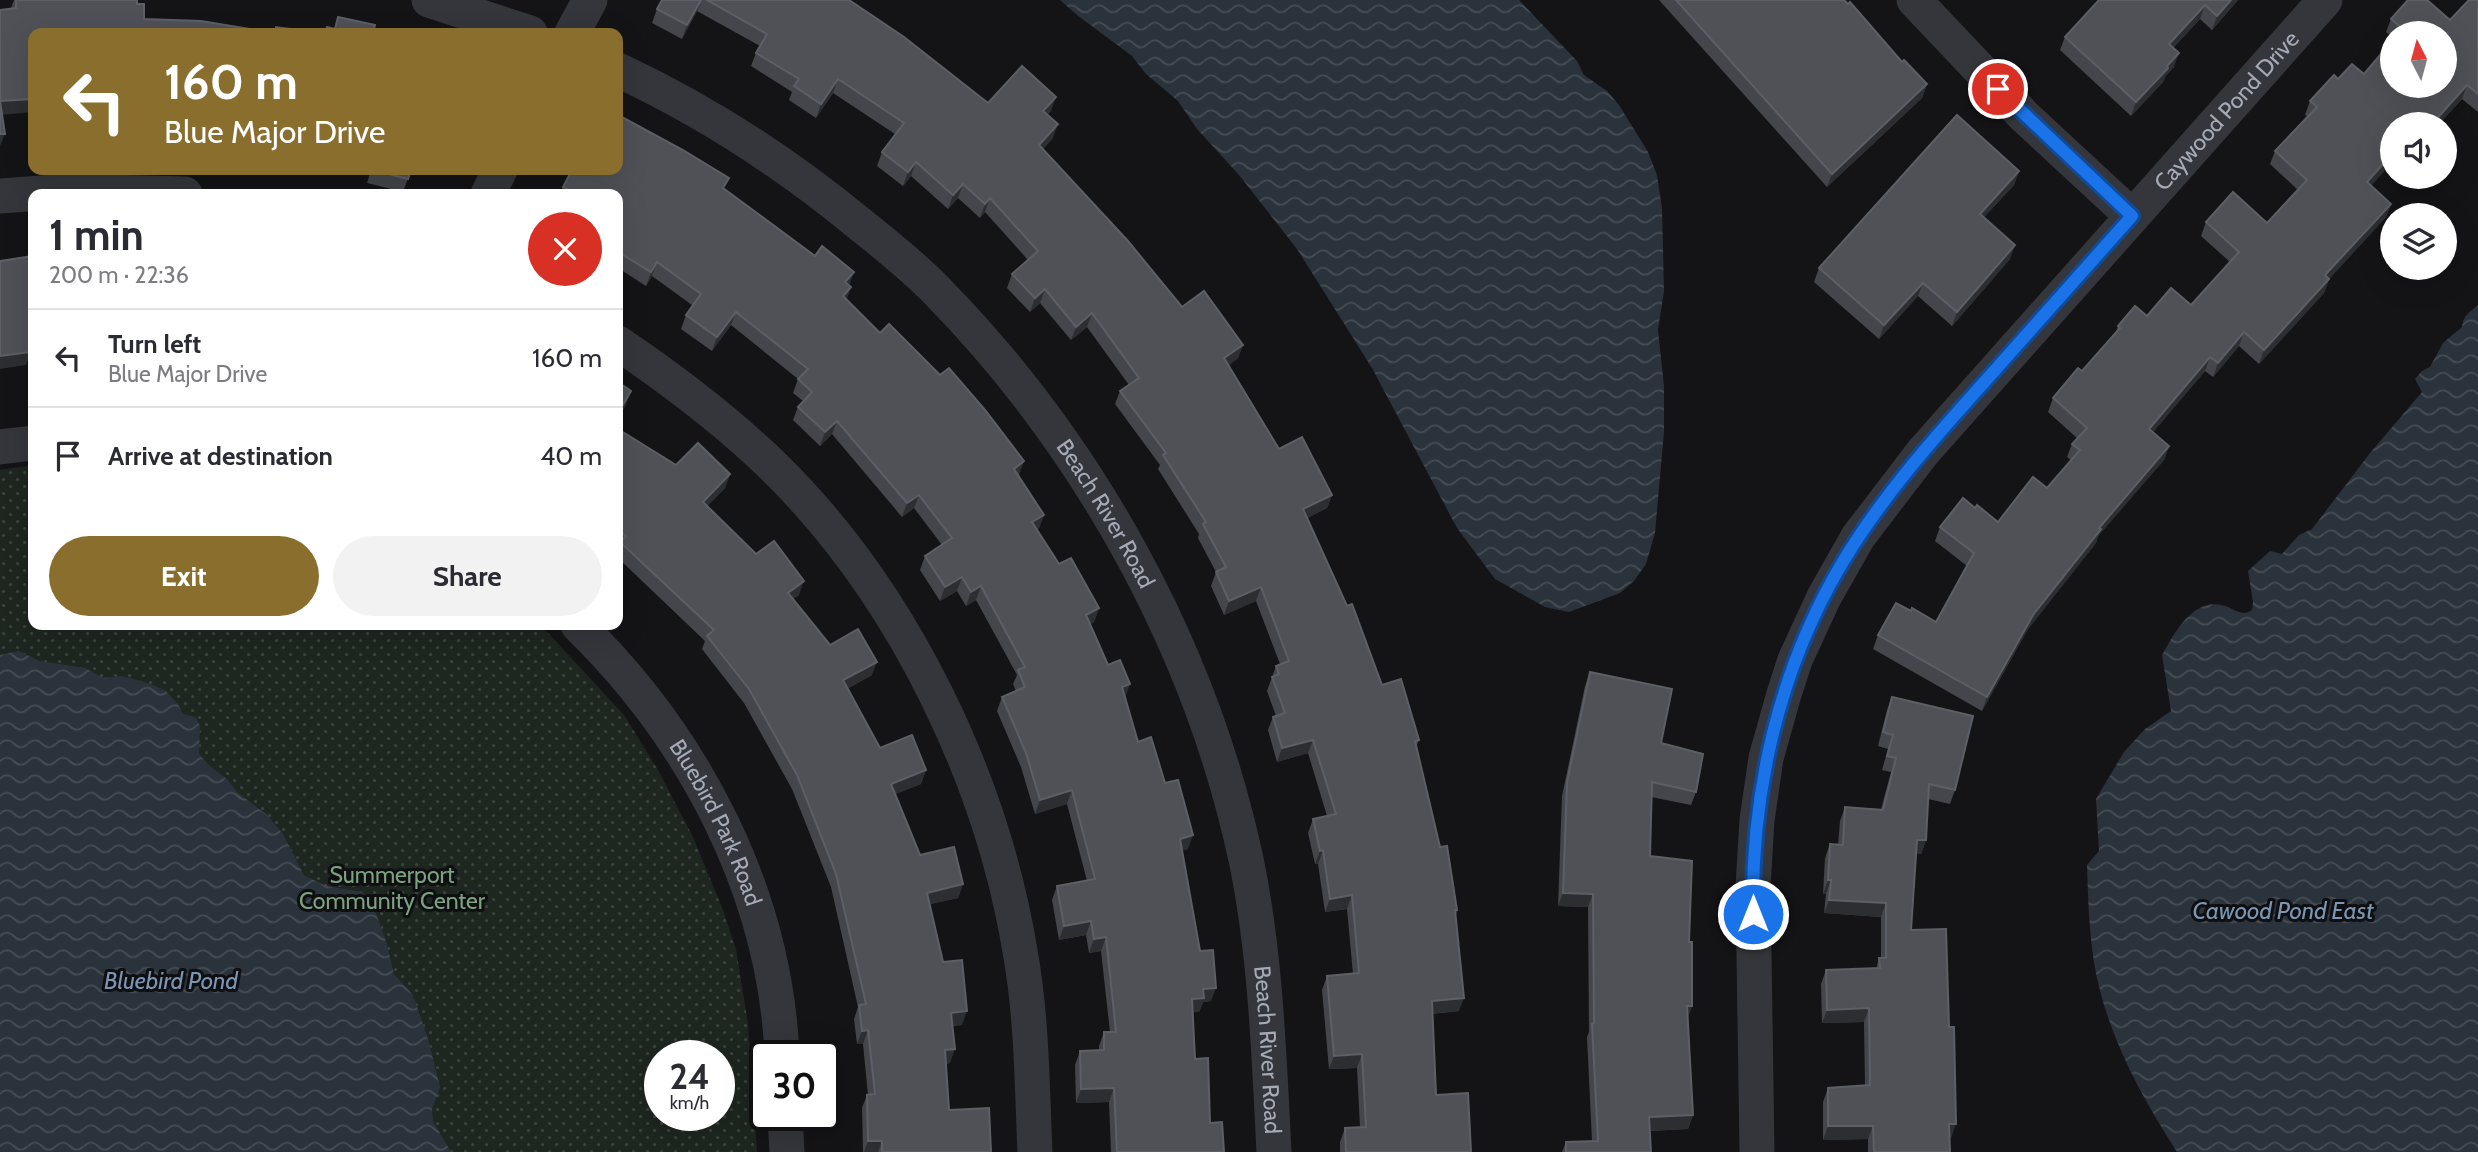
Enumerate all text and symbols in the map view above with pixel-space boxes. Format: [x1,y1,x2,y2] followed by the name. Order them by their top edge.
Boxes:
[2380,21,2457,98] north arrow
[2380,21,2457,280] map controls
[2148,25,2305,196] street label: Caywood Pond Drive
[164,52,298,111] text: 160 m
[49,56,140,147] icon: left
[1968,59,2028,119] pin
[1979,70,2017,108] icon: arrive
[164,112,385,151] text: Blue Major Drive
[2380,112,2457,189] button: sound
[2380,203,2457,280] button: layers
[49,209,144,261] text: 1 min
[528,212,602,286] button: close
[49,261,189,289] text: 200 m · 22:36
[108,328,201,360] text: Turn left
[49,339,87,377] icon: left
[532,342,602,374] text: 160 m
[108,360,267,388] text: Blue Major Drive
[1050,434,1161,593] street label: Beach River Road
[49,437,87,475] icon: arrive
[108,440,333,472] text: Arrive at destination
[540,440,602,472] text: 40 m
[49,536,319,616] button: Exit
[333,536,602,616] button: Share
[663,734,768,909] street label: Bluebird Park Road
[299,861,486,915] park label: Summerport Community Center
[1716,877,1790,951] position arrow
[2193,896,2374,925] water label: Cawood Pond East
[1248,964,1287,1135] street label: Beach River Road
[104,966,238,995] water label: Bluebird Pond
[749,1040,840,1131] speed limit sign: 30
[669,1055,710,1098] text: 24
[670,1092,709,1114] text: km/h

